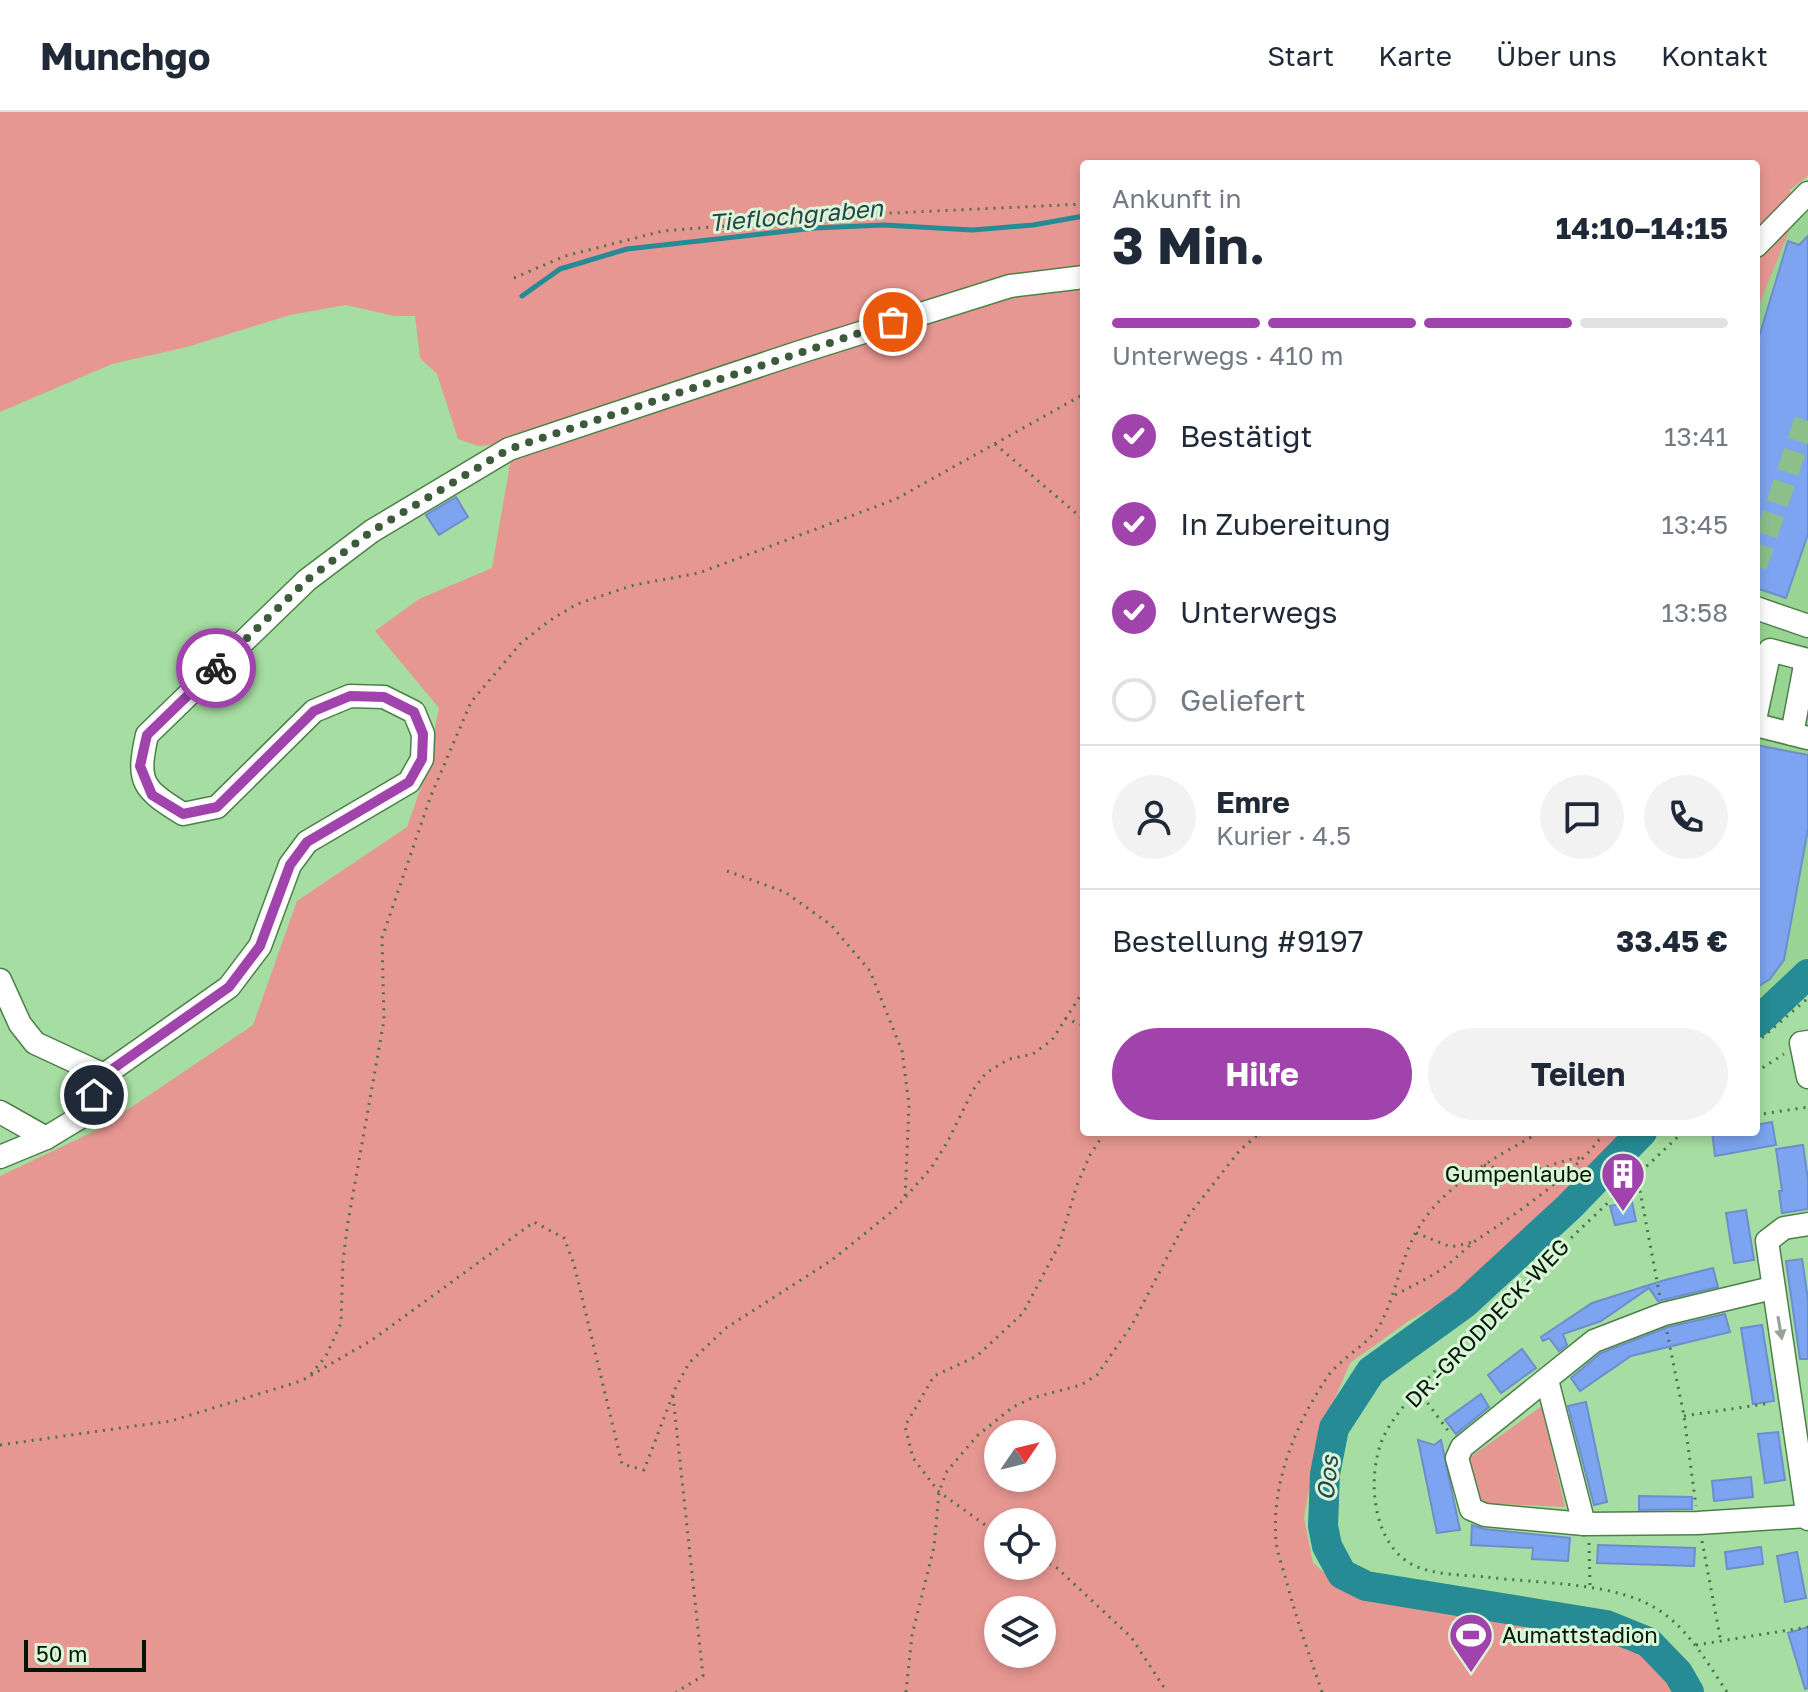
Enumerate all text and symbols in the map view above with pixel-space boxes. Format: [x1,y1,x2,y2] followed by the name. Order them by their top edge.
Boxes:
[40,33,210,78] text: Munchgo
[1267,39,1334,72] text: Start
[1378,39,1452,72] text: Karte
[1496,39,1617,72] text: Über uns
[1661,39,1768,72] text: Kontakt
[1112,183,1241,214] text: Ankunft in
[708,192,885,238] water label: Tieflochgraben
[1556,210,1728,246] text: 14:10–14:15
[1112,213,1265,275] text: 3 Min.
[859,288,927,356] pin
[871,300,915,344] icon: bag
[1112,340,1343,371] text: Unterwegs · 410 m
[1112,414,1156,458] icon: check
[1180,418,1313,454] text: Bestätigt
[1664,421,1728,452] text: 13:41
[1112,502,1156,546] icon: check
[1180,506,1391,542] text: In Zubereitung
[1661,509,1728,540] text: 13:45
[1112,590,1156,634] icon: check
[1180,594,1338,630] text: Unterwegs
[1661,597,1728,628] text: 13:58
[176,628,256,708] courier
[194,646,238,690] icon: bike
[1180,682,1306,718] text: Geliefert
[1112,775,1196,859] button: person
[1540,775,1624,859] button: chat
[1644,775,1728,859] button: phone
[1216,784,1290,820] text: Emre
[1216,820,1351,851] text: Kurier · 4.5
[1112,923,1364,959] text: Bestellung #9197
[1616,923,1728,959] text: 33.45 €
[1112,1028,1412,1120] button: Hilfe
[1428,1028,1728,1120] button: Teilen
[60,1061,128,1129] pin
[72,1073,116,1117] icon: home
[1599,1150,1647,1213] building icon: Gumpenlaube
[1445,1160,1592,1187] place label: Gumpenlaube
[1399,1232,1574,1413] street label: DR.-GRODDECK-WEG
[1774,1316,1786,1341] one-way arrow
[984,1420,1056,1492] north arrow
[984,1420,1056,1668] map controls
[1310,1453,1343,1502] water label: Oos
[984,1508,1056,1580] button: locate
[984,1596,1056,1668] button: layers
[1447,1611,1495,1674] sports icon: Aumattstadion
[1502,1621,1658,1648] place label: Aumattstadion
[24,1636,146,1672] scale bar
[36,1640,87,1667] text: 50 m

